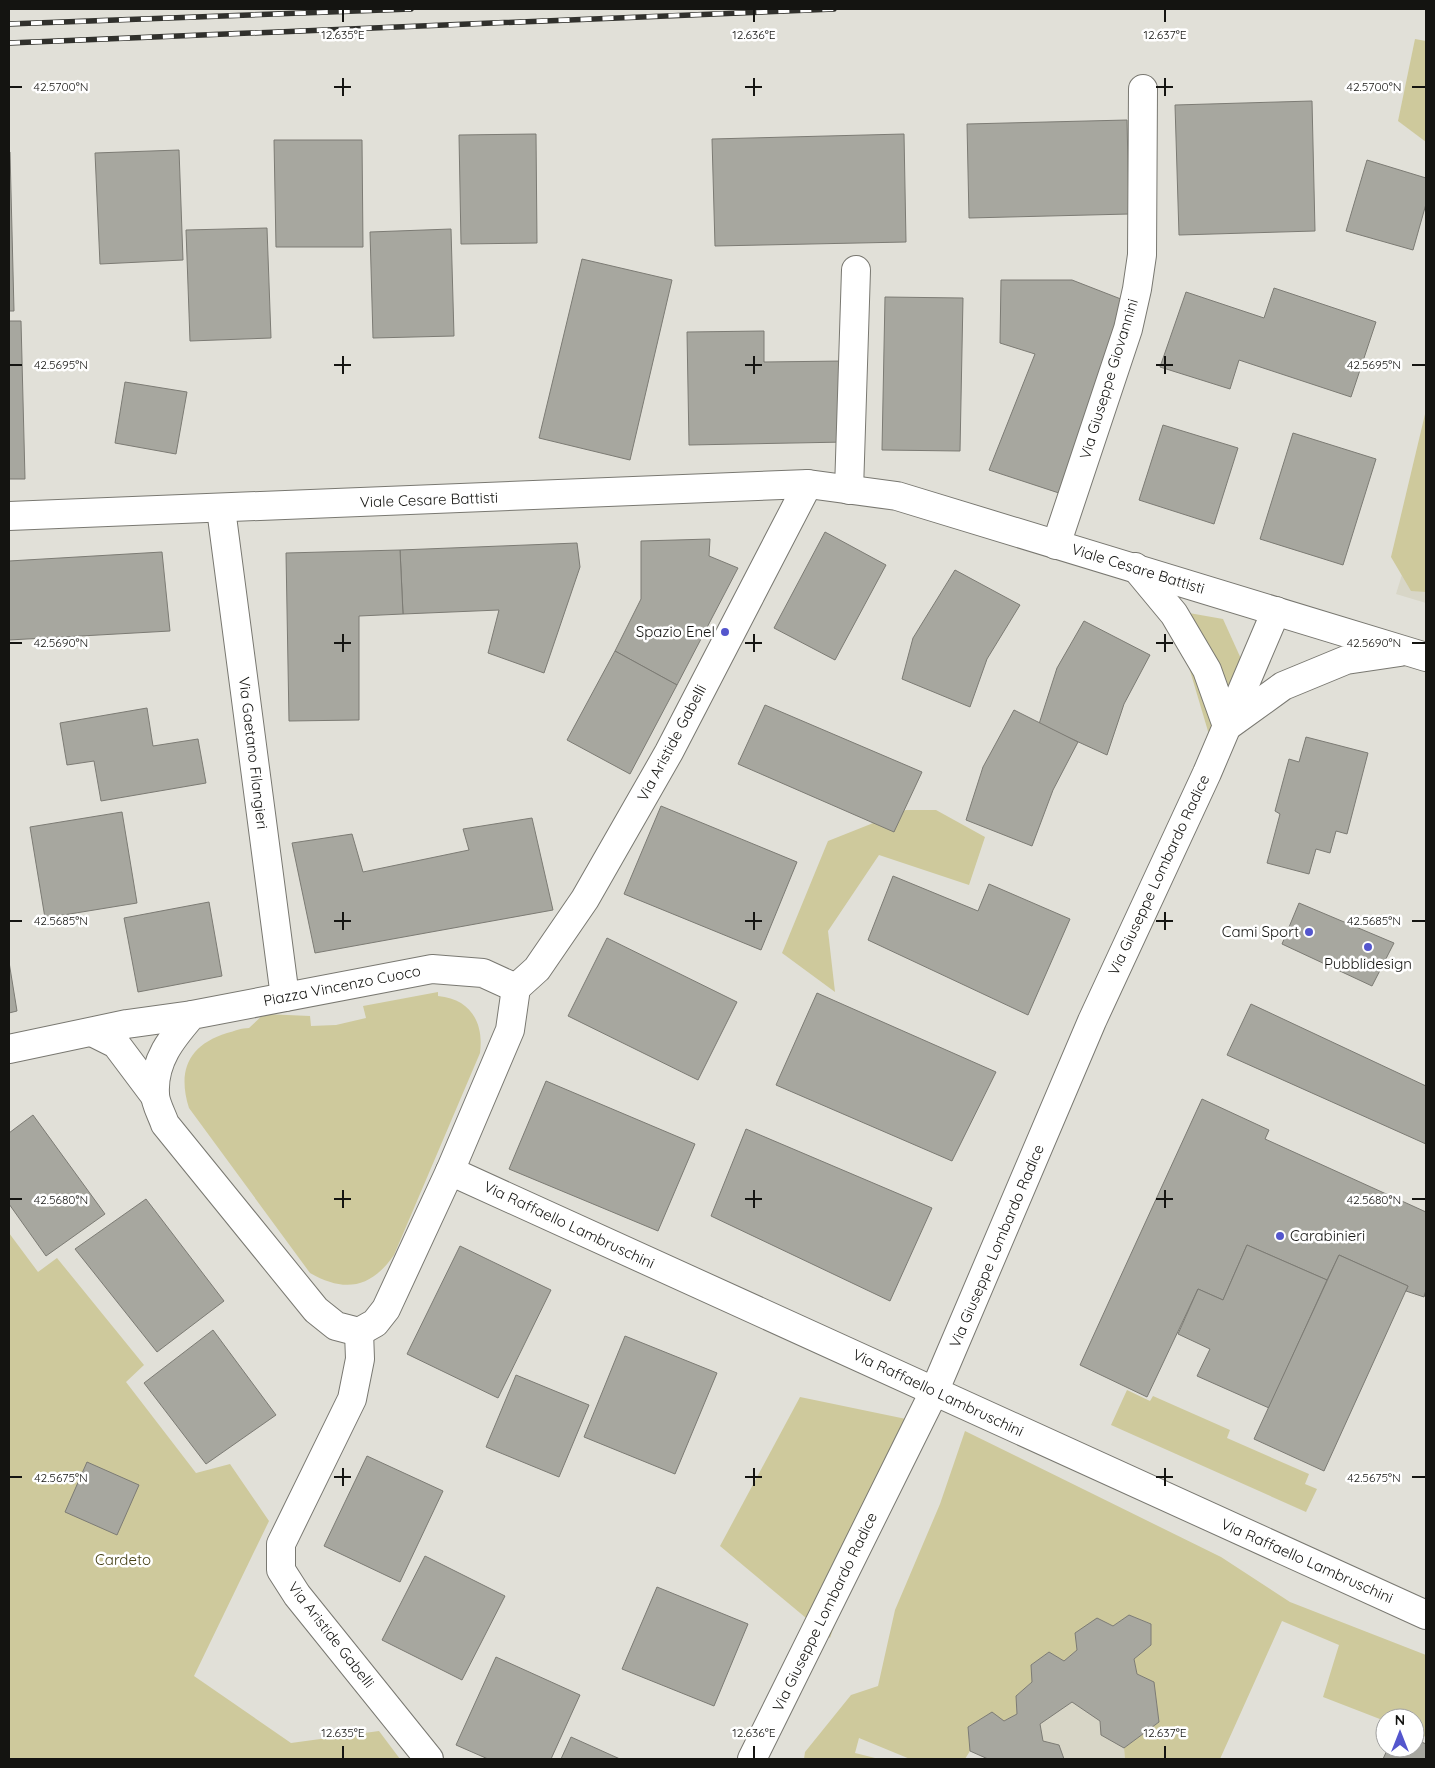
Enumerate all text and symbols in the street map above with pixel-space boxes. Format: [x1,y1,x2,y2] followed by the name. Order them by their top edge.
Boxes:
[321,27,365,42] text: 12.635°E
[732,27,776,42] text: 12.636°E
[1144,27,1187,42] text: 12.637°E
[34,79,88,94] text: 42.5700°N
[1347,79,1401,94] text: 42.5700°N
[1075,296,1142,461] street label: Via Giuseppe Giovannini
[34,357,88,372] text: 42.5695°N
[1347,357,1401,372] text: 42.5695°N
[360,488,498,511] street label: Viale Cesare Battisti
[1069,539,1207,598] street label: Viale Cesare Battisti
[636,622,715,641] place label: Spazio Enel
[719,626,731,638] marker: Spazio Enel
[34,635,88,650] text: 42.5690°N
[1347,635,1401,650] text: 42.5690°N
[235,676,272,830] street label: Via Gaetano Filangieri
[633,681,710,804] street label: Via Aristide Gabelli
[1104,771,1213,978] street label: Via Giuseppe Lombardo Radice
[34,913,88,928] text: 42.5685°N
[1347,913,1401,928] text: 42.5685°N
[1222,922,1299,941] place label: Cami Sport
[1303,926,1315,938] marker: Cami Sport
[1362,941,1374,953] marker: Pubblidesign
[1324,954,1412,973] place label: Pubblidesign
[262,961,422,1010] street label: Piazza Vincenzo Cuoco
[945,1141,1048,1350] street label: Via Giuseppe Lombardo Radice
[481,1177,658,1273] street label: Via Raffaello Lambruschini
[34,1192,88,1207] text: 42.5680°N
[1347,1192,1401,1207] text: 42.5680°N
[1290,1226,1365,1245] place label: Carabinieri
[1274,1230,1286,1242] marker: Carabinieri
[850,1345,1027,1441] street label: Via Raffaello Lambruschini
[34,1470,88,1485] text: 42.5675°N
[1347,1470,1401,1485] text: 42.5675°N
[768,1509,881,1714] street label: Via Giuseppe Lombardo Radice
[1218,1514,1396,1607] street label: Via Raffaello Lambruschini
[95,1550,151,1569] park label: Cardeto
[284,1578,379,1692] street label: Via Aristide Gabelli
[1375,1708,1425,1758] north arrow
[1395,1711,1405,1729] text: N
[321,1725,365,1740] text: 12.635°E
[732,1725,776,1740] text: 12.636°E
[1144,1725,1187,1740] text: 12.637°E

